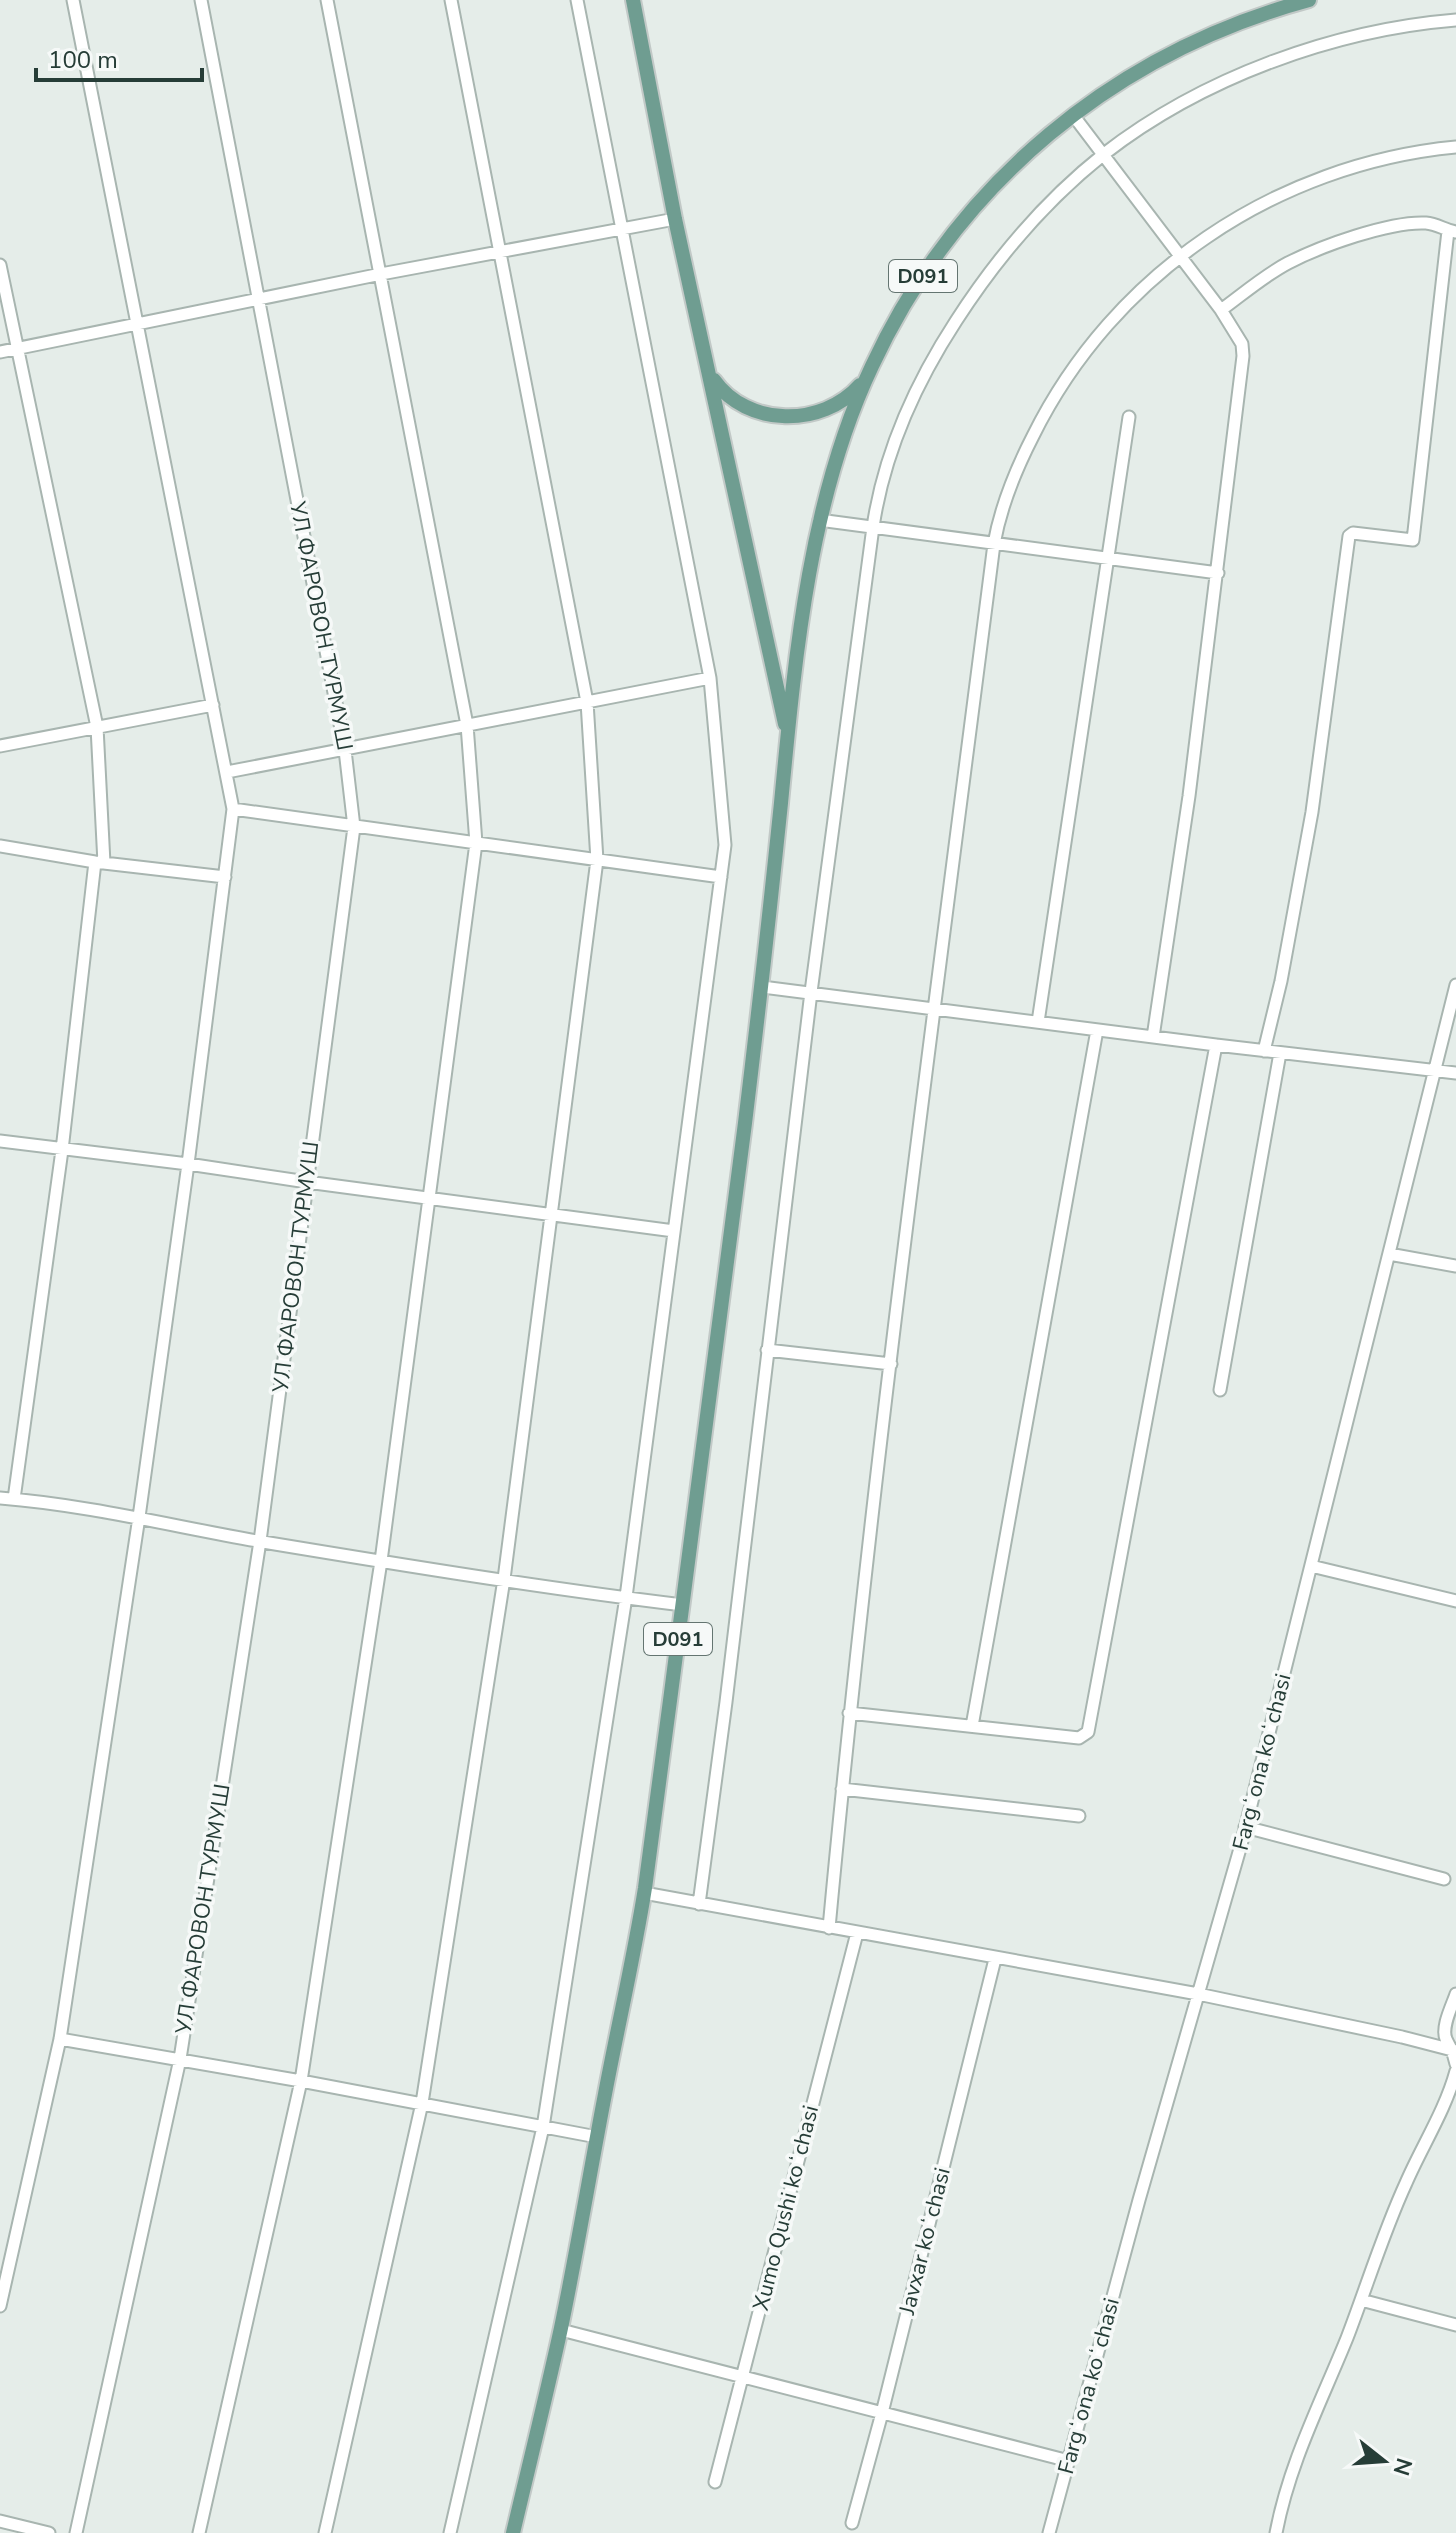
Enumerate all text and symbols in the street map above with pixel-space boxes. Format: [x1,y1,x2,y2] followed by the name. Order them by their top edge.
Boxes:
[36,32,202,82] scale bar
[48,44,118,76] text: 100 m
[889,260,957,292] road number: D091
[282,498,360,753] street label: УЛ ФАРОВОН ТУРМУШ
[266,1140,326,1395] street label: УЛ ФАРОВОН ТУРМУШ
[644,1623,712,1655] road number: D091
[1226,1671,1298,1853] street label: Fargʻona koʻchasi
[168,1782,238,2037] street label: УЛ ФАРОВОН ТУРМУШ
[746,2102,826,2314] street label: Xumo Qushi koʻchasi
[892,2164,958,2319] street label: Javxar koʻchasi
[1051,2295,1127,2477] street label: Fargʻona koʻchasi
[1344,2421,1424,2501] north arrow
[1385,2454,1419,2479] text: N

